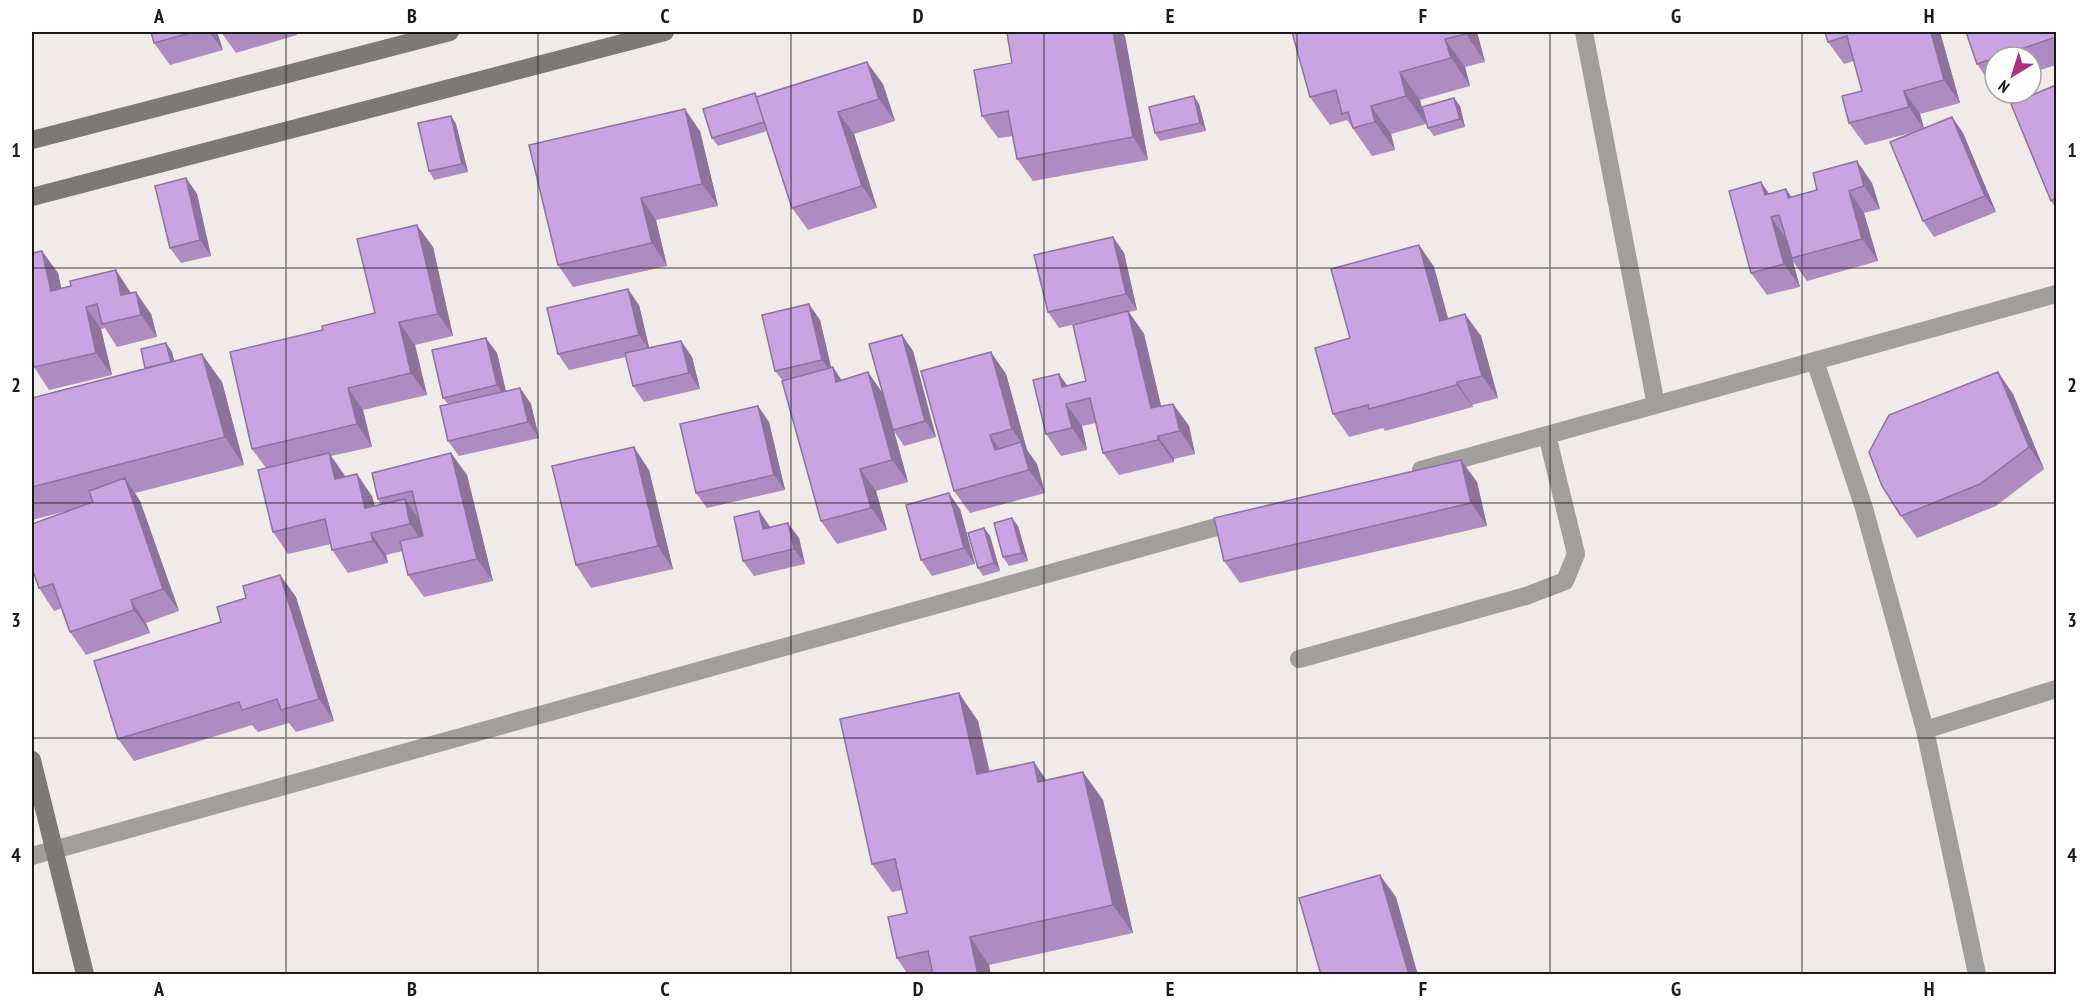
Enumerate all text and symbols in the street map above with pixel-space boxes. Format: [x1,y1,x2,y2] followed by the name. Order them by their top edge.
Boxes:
[153,3,165,29] text: A
[407,3,417,29] text: B
[660,3,670,29] text: C
[913,3,924,29] text: D
[1166,3,1174,29] text: E
[1419,3,1427,29] text: F
[1671,3,1681,29] text: G
[1924,3,1934,29] text: H
[1983,45,2043,105] north arrow
[1994,76,2013,97] text: N
[11,137,21,163] text: 1
[2067,137,2077,163] text: 1
[11,372,21,398] text: 2
[2067,372,2077,398] text: 2
[11,607,21,633] text: 3
[2067,607,2077,633] text: 3
[11,842,21,868] text: 4
[2067,842,2077,868] text: 4
[153,976,165,1002] text: A
[407,976,417,1002] text: B
[660,976,670,1002] text: C
[913,976,924,1002] text: D
[1166,976,1174,1002] text: E
[1419,976,1427,1002] text: F
[1671,976,1681,1002] text: G
[1924,976,1934,1002] text: H

